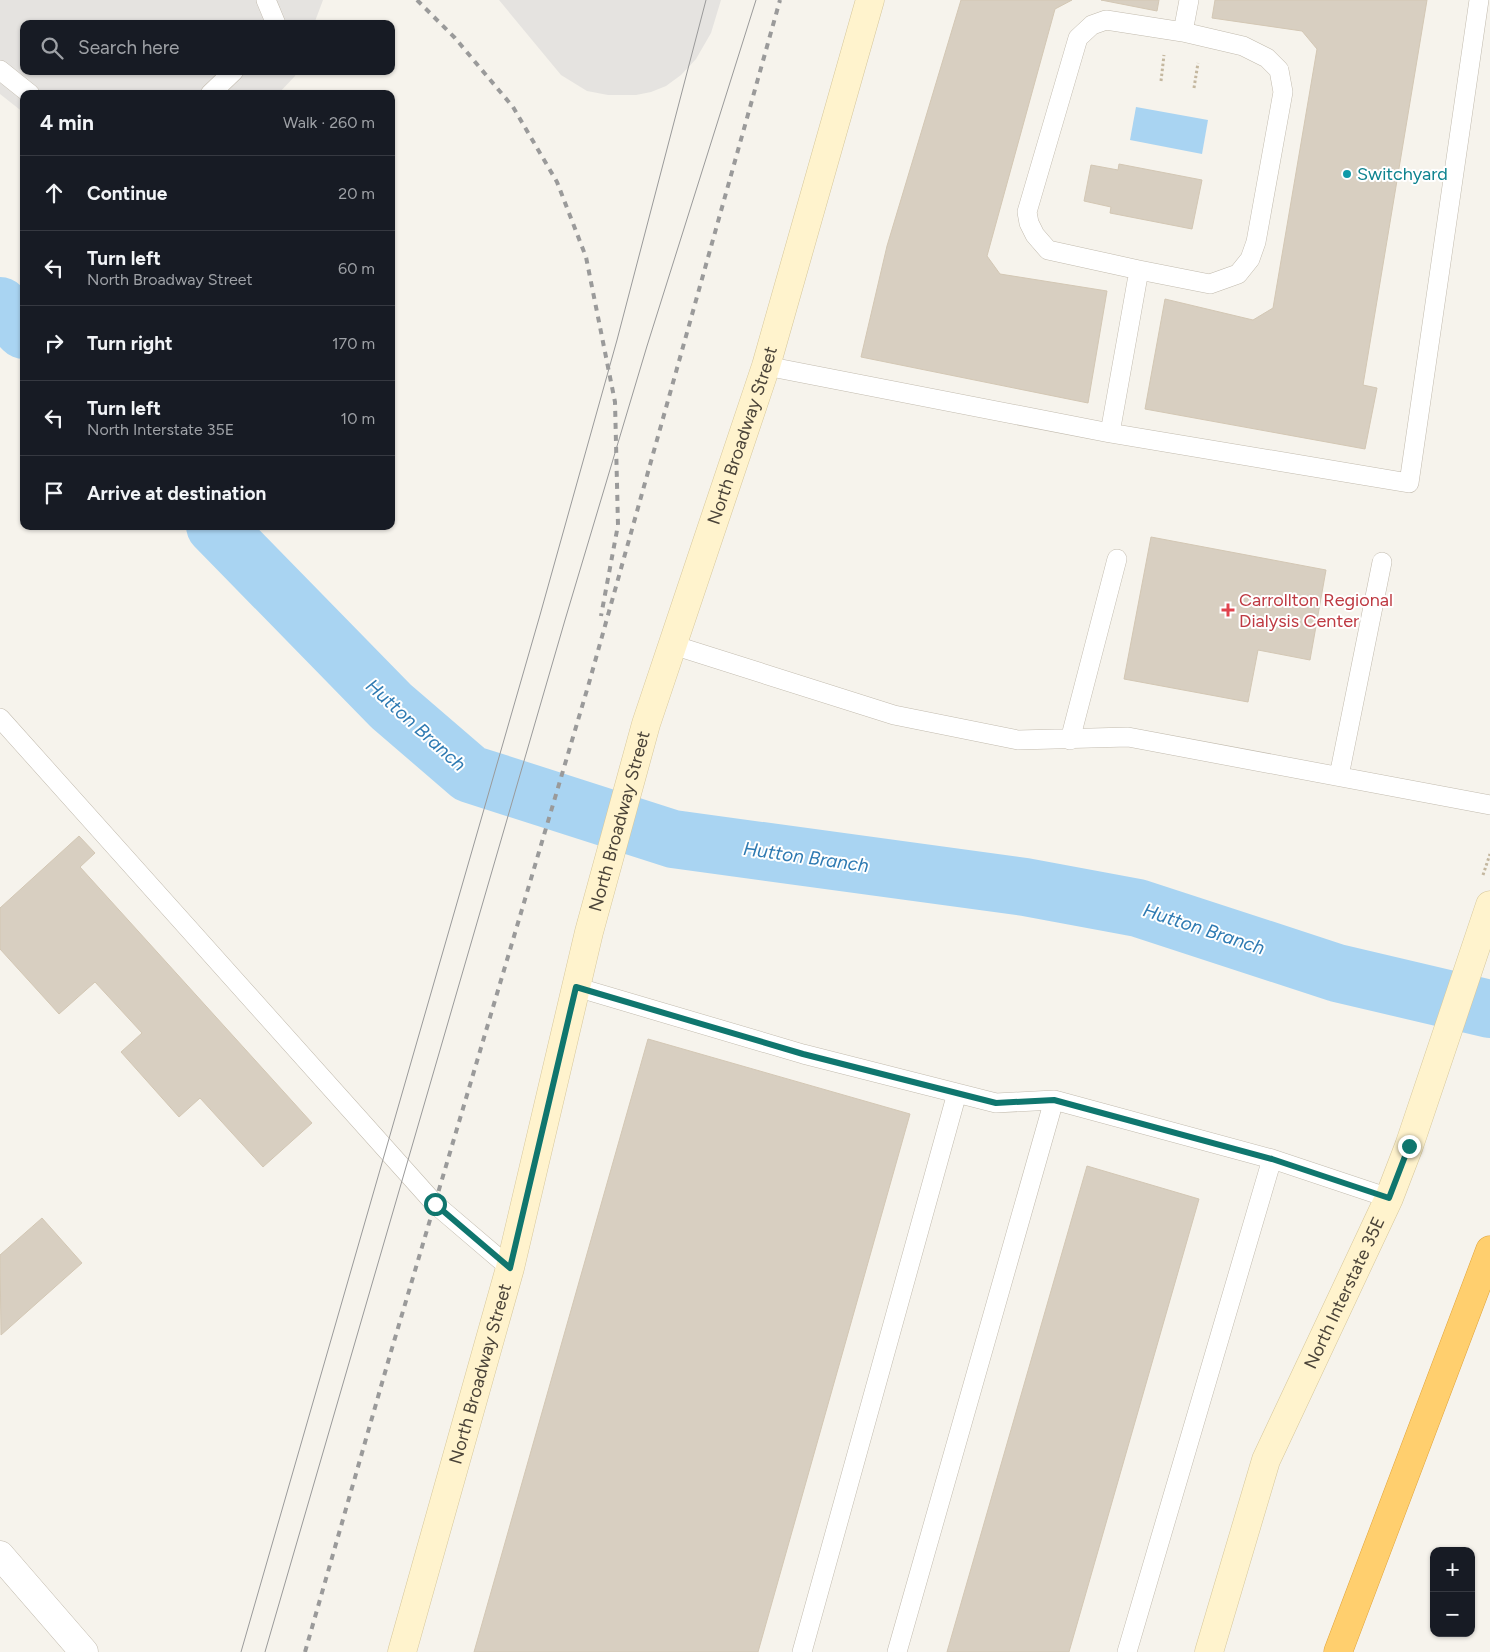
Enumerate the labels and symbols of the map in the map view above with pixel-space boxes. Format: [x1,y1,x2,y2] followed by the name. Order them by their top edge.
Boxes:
[1357,163,1448,185] place label: Switchyard
[1341,168,1353,180] marker: Switchyard
[703,344,782,527] street label: North Broadway Street
[1239,589,1393,632] place label: Carrollton Regional Dialysis Center
[1221,603,1235,617] marker: Carrollton Regional Dialysis Center
[361,674,471,776] water label: Hutton Branch
[584,728,655,914] street label: North Broadway Street
[742,837,871,877] water label: Hutton Branch
[1140,899,1268,960] water label: Hutton Branch
[1398,1135,1421,1158] route end
[424,1193,447,1216] route start
[1299,1213,1390,1372] street label: North Interstate 35E
[444,1281,516,1466] street label: North Broadway Street

